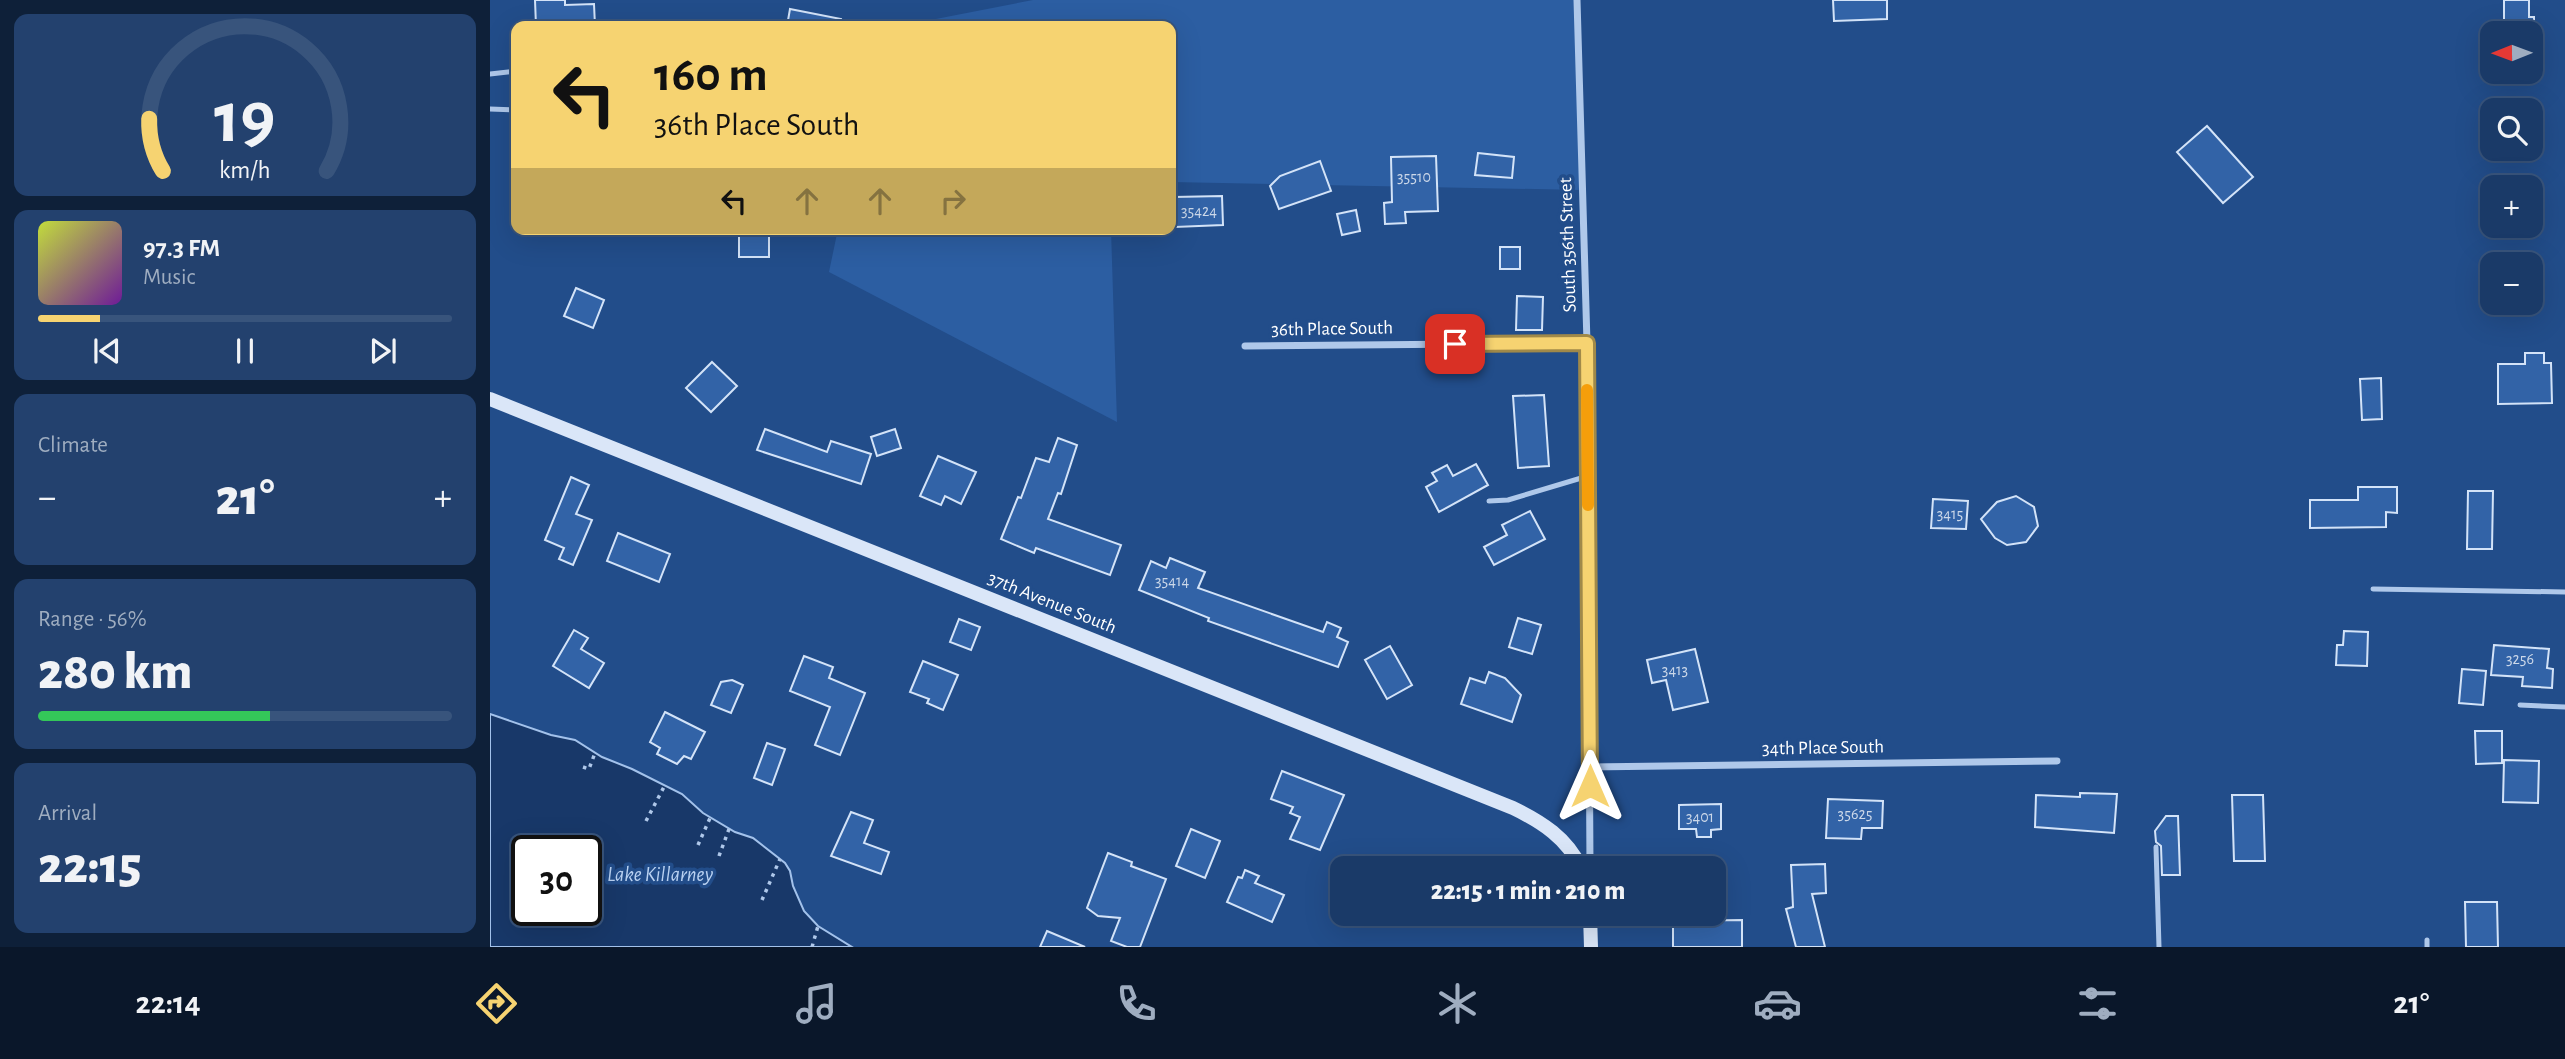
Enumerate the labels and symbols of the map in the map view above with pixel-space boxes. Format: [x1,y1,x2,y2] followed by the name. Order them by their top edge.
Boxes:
[2480,21,2543,84] north arrow
[1397,169,1431,185] house number: 35510
[1556,177,1580,313] street label: South 356th Street
[1181,203,1217,219] house number: 35424
[1425,314,1485,374] pin
[1271,318,1393,340] street label: 36th Place South
[1937,506,1963,522] house number: 3415
[985,569,1119,637] street label: 37th Avenue South
[1155,573,1189,589] house number: 35414
[2506,651,2534,667] house number: 3256
[1662,662,1688,678] house number: 3413
[1762,737,1884,759] street label: 34th Place South
[1553,749,1627,823] position arrow
[1838,806,1872,822] house number: 35625
[1686,809,1714,825] house number: 3401
[511,835,602,926] speed limit sign: 30
[607,864,713,885] water label: Lake Killarney

